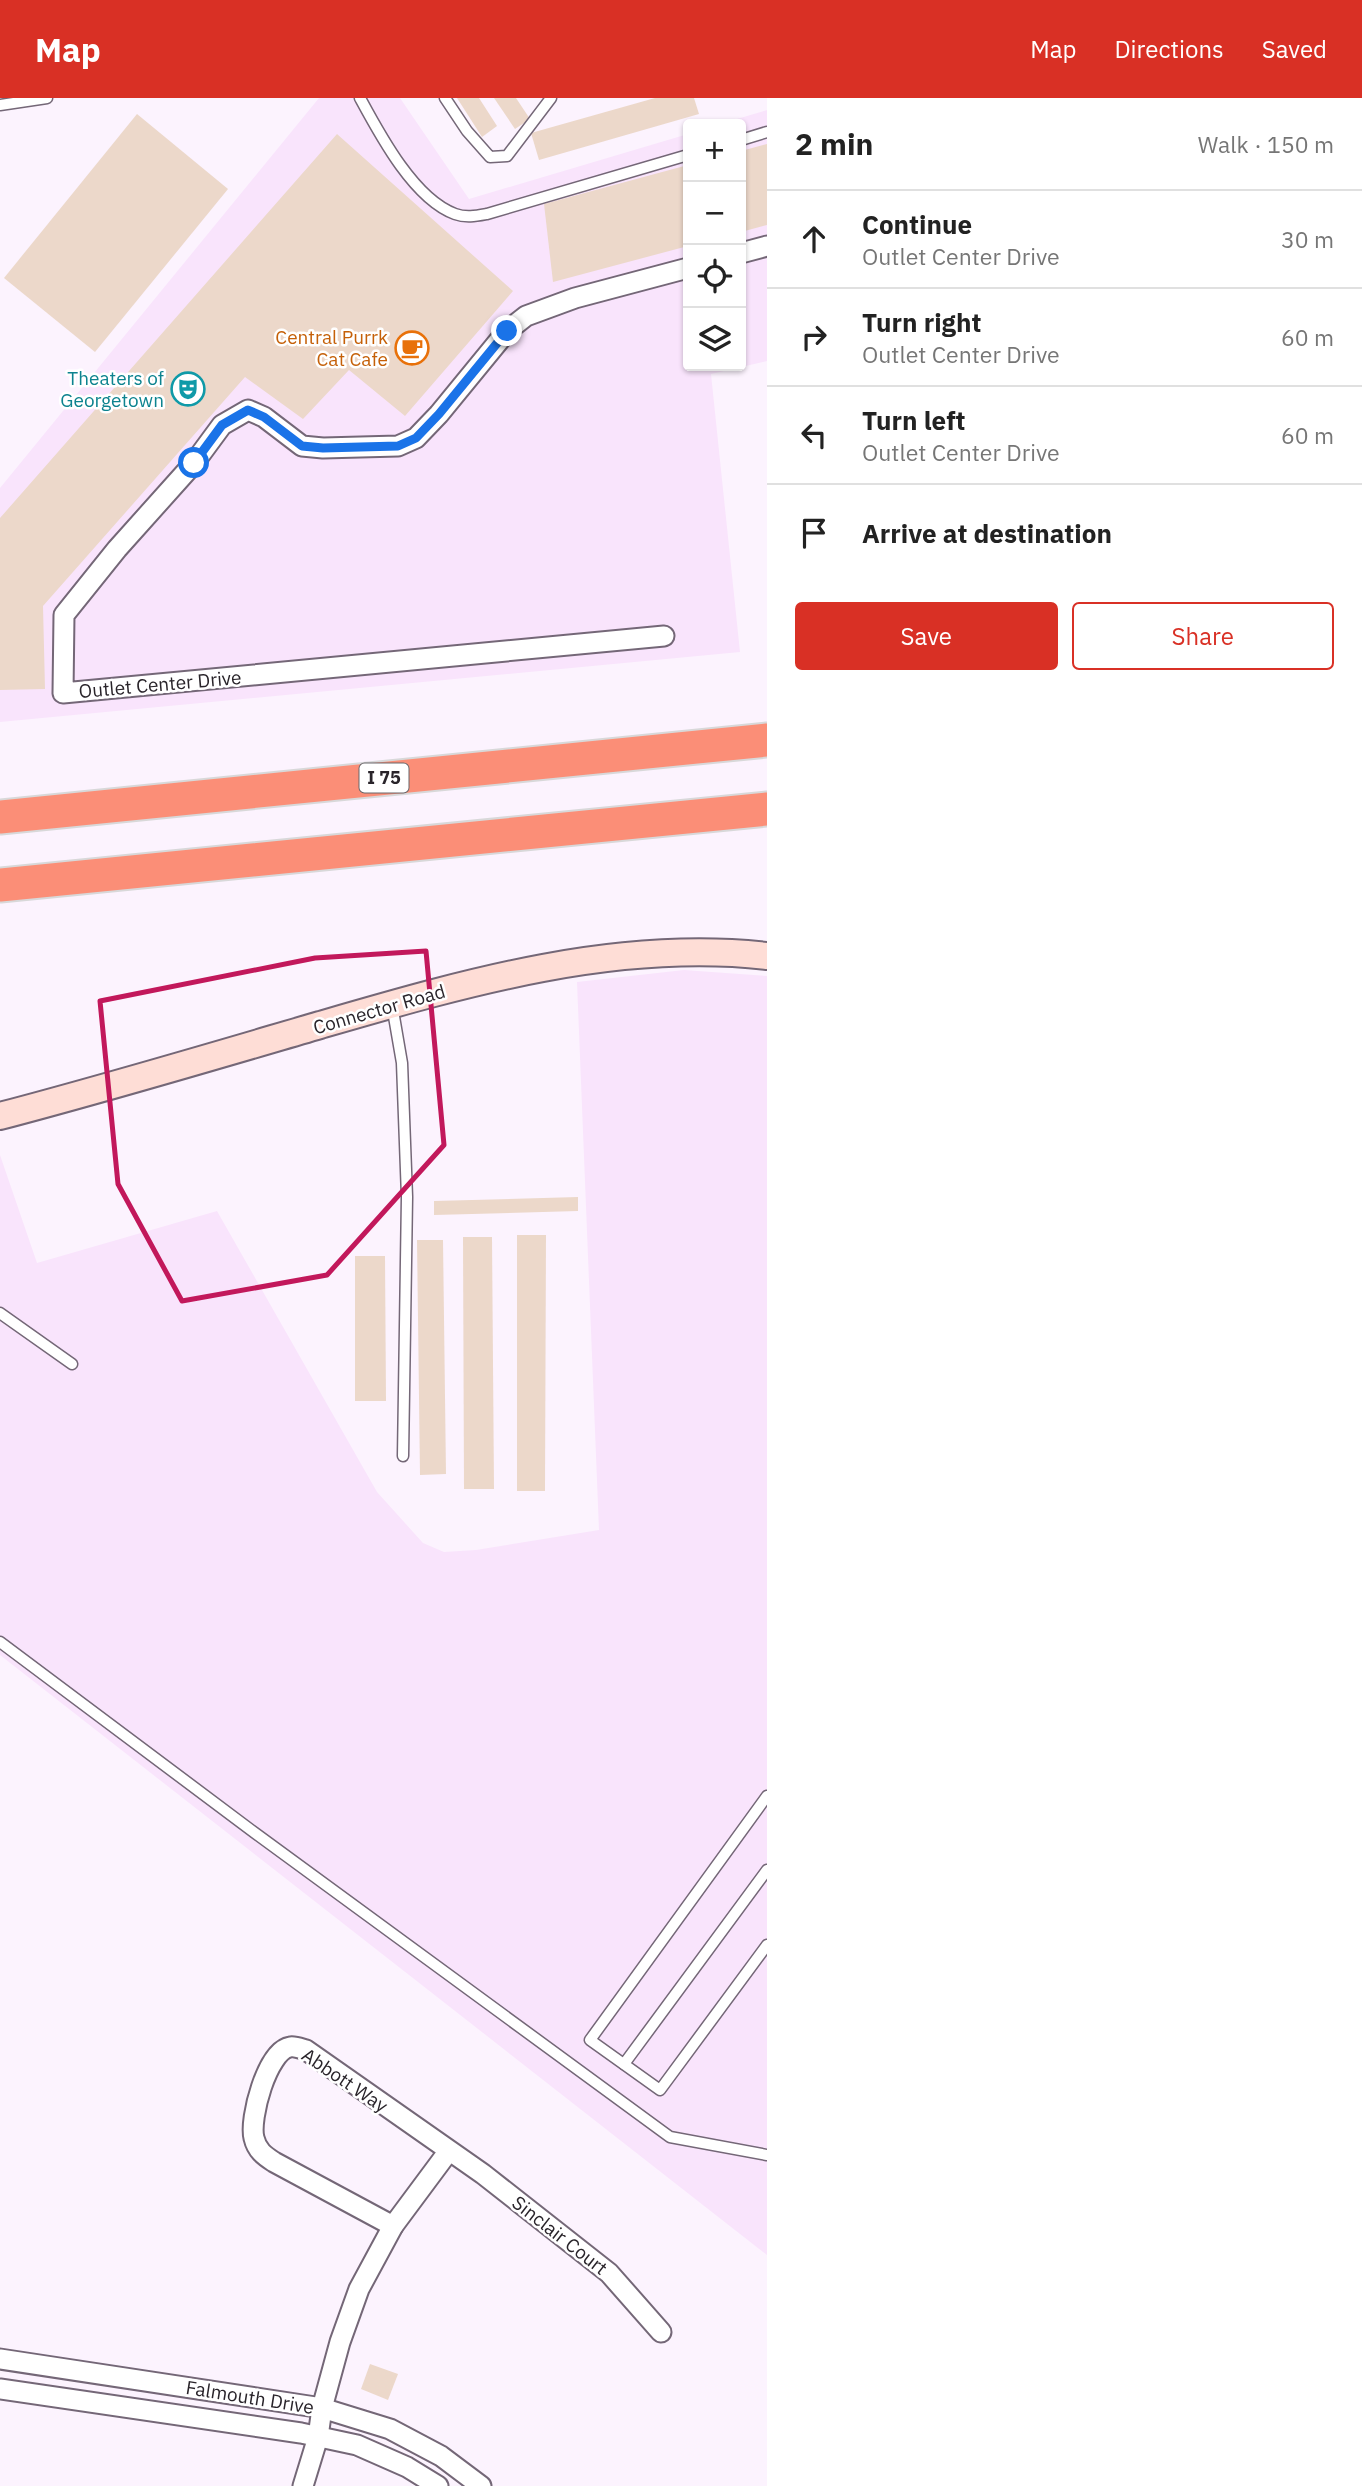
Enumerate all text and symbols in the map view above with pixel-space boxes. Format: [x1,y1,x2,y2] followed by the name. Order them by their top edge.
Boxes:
[35,28,101,71] text: Map
[1030,33,1076,65] text: Map
[1114,33,1224,65] text: Directions
[1262,33,1327,65] text: Saved
[683,119,746,371] map controls
[683,119,746,182] button: +
[795,124,873,163] text: 2 min
[1198,129,1334,159] text: Walk · 150 m
[683,182,746,245] button: −
[862,207,972,241] text: Continue
[795,220,833,258] icon: ahead
[1281,224,1334,254] text: 30 m
[862,241,1060,271] text: Outlet Center Drive
[683,245,746,308] button: locate
[862,305,981,339] text: Turn right
[683,308,746,371] button: layers
[491,315,522,346] route end
[795,318,833,356] icon: right
[1281,322,1334,352] text: 60 m
[275,325,388,371] place label: Central Purrk Cat Cafe
[393,329,431,367] cafe icon: Central Purrk Cat Cafe
[862,339,1060,369] text: Outlet Center Drive
[60,366,164,412] place label: Theaters of Georgetown
[169,370,207,408] theatre icon: Theaters of Georgetown
[862,403,965,437] text: Turn left
[795,416,833,454] icon: left
[1281,420,1334,450] text: 60 m
[862,437,1060,467] text: Outlet Center Drive
[178,447,209,478] route start
[795,514,833,552] icon: arrive
[862,516,1112,550] text: Arrive at destination
[795,602,1058,670] button: Save
[1072,602,1334,670] button: Share
[78,665,242,703] street label: Outlet Center Drive
[360,764,408,792] road number: I 75
[310,979,448,1039] street label: Connector Road
[297,2042,393,2118] street label: Abbott Way
[507,2190,613,2280] street label: Sinclair Court
[184,2375,316,2419] street label: Falmouth Drive

